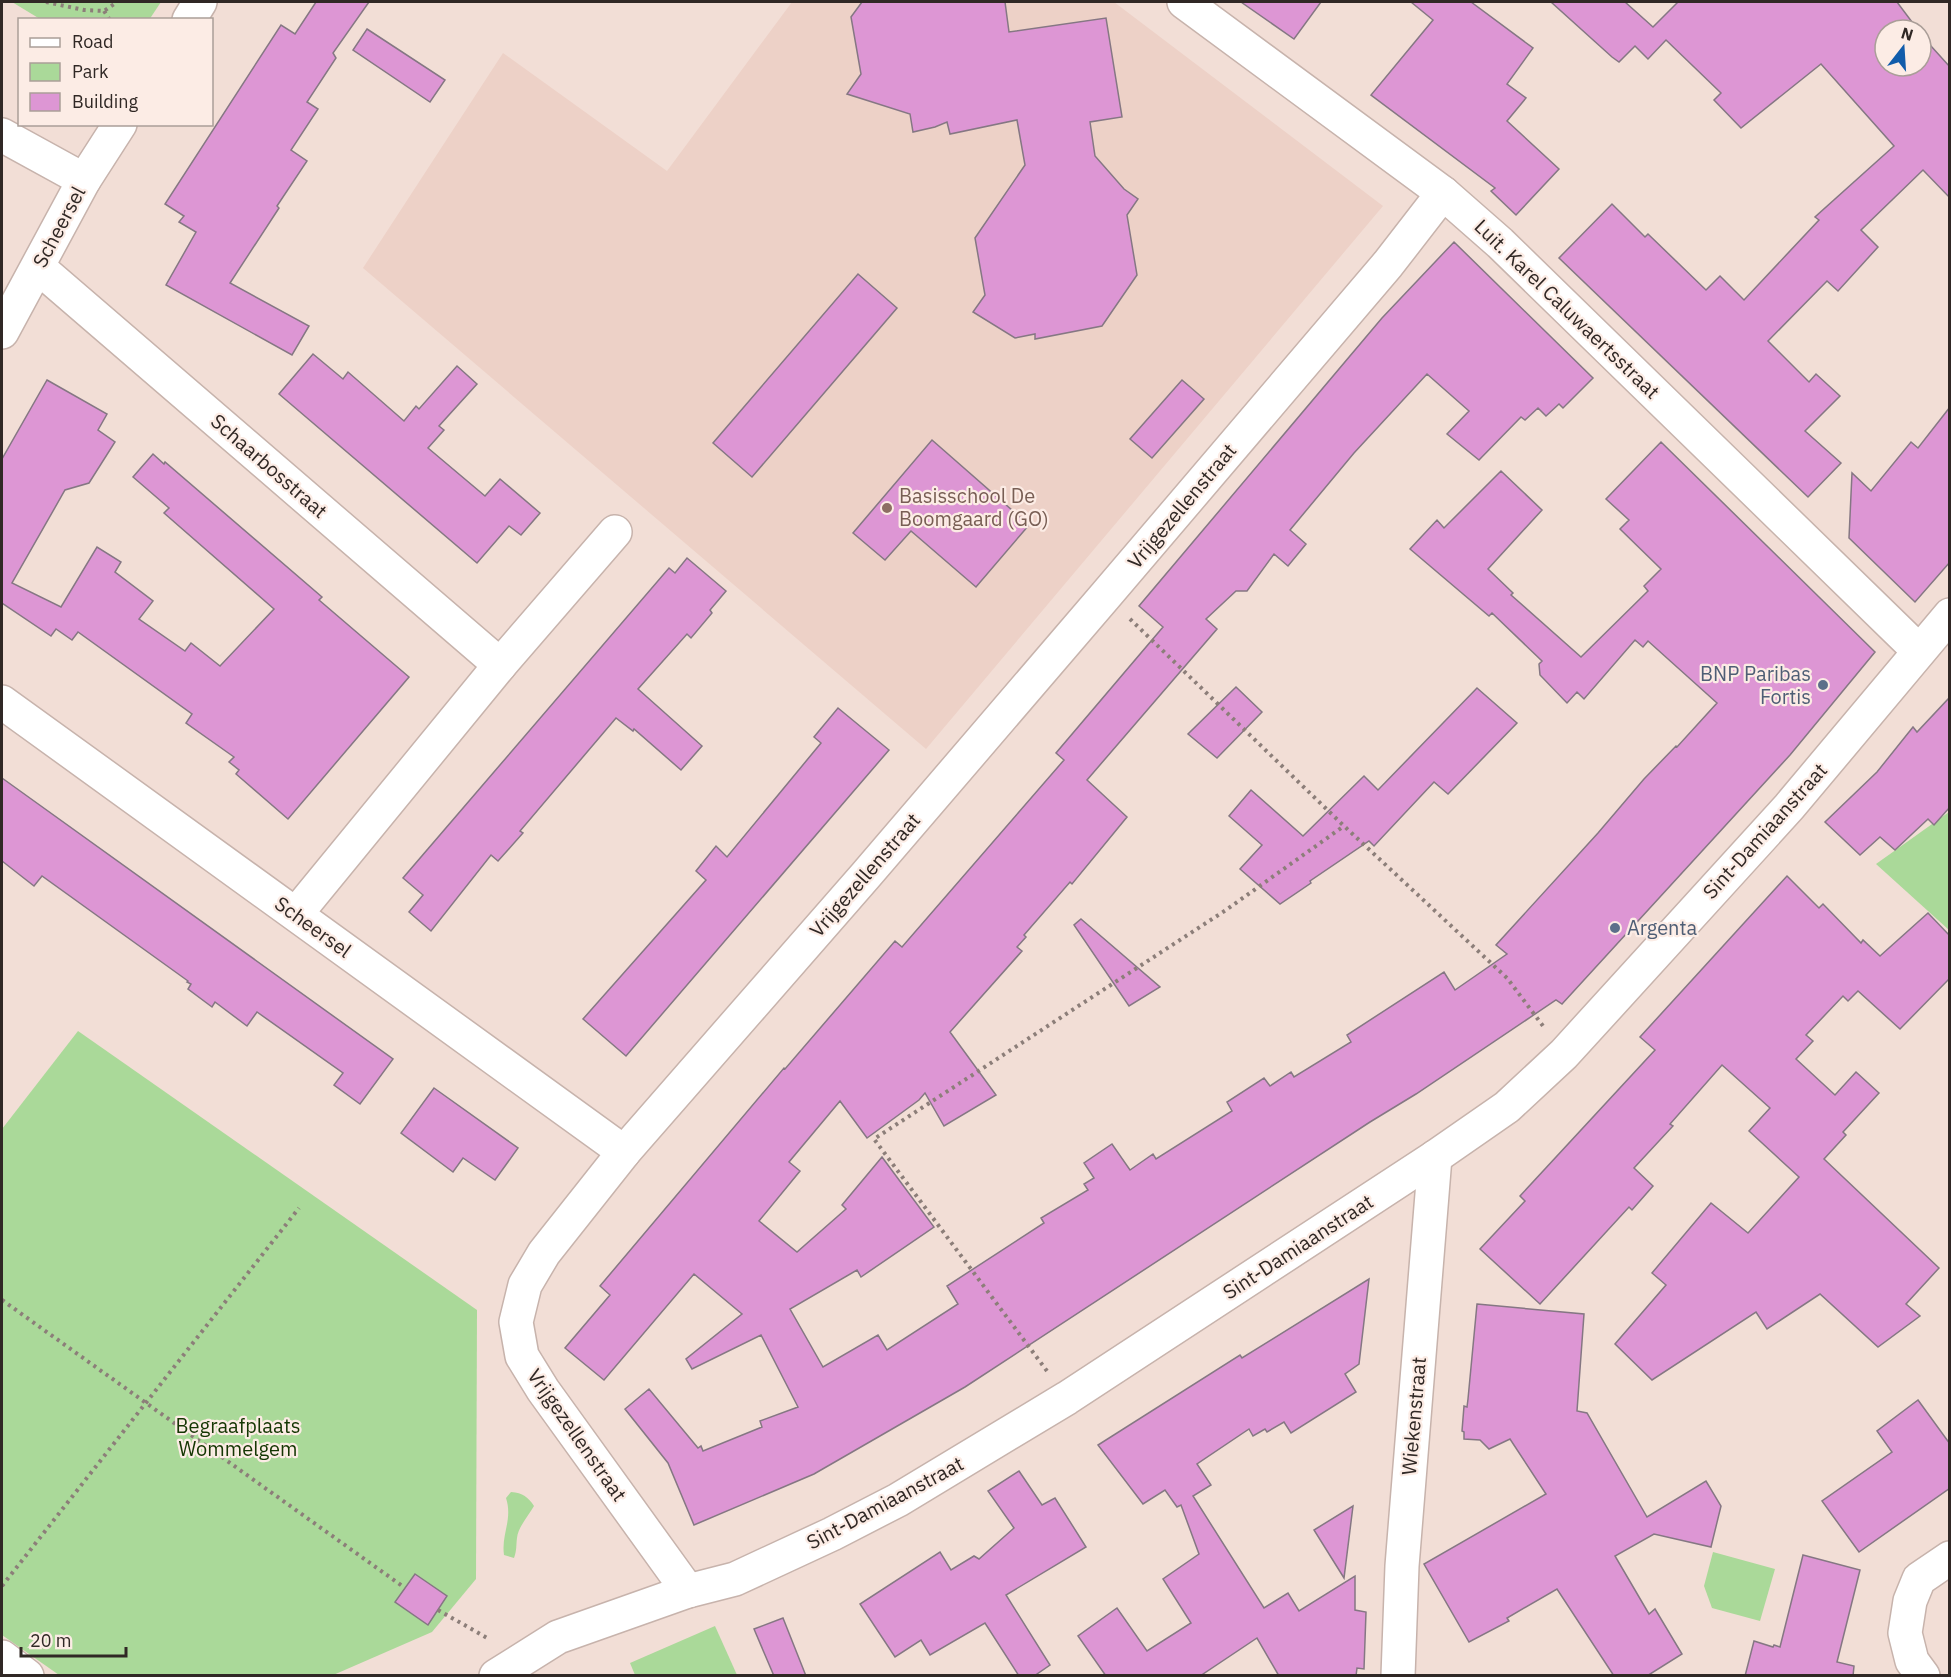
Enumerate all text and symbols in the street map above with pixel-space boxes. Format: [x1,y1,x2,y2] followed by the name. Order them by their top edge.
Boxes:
[18,18,213,126] legend
[1873,18,1933,78] north arrow
[1899,22,1916,45] text: N
[72,30,113,53] text: Road
[72,60,109,83] text: Park
[72,90,139,113] text: Building
[26,181,91,272] street label: Scheersel
[1469,213,1666,404] street label: Luit. Karel Caluwaertsstraat
[205,407,333,524] street label: Schaarbosstraat
[1121,437,1242,574] street label: Vrijgezellenstraat
[899,482,1049,532] place label: Basisschool De Boomgaard (GO)
[880,501,894,515] marker: Basisschool De Boomgaard (GO)
[1700,660,1811,710] place label: BNP Paribas Fortis
[1816,678,1830,692] marker: BNP Paribas Fortis
[1696,757,1833,904] street label: Sint-Damiaanstraat
[803,807,926,942] street label: Vrijgezellenstraat
[270,890,357,964] street label: Scheersel
[1627,914,1698,941] place label: Argenta
[1608,921,1622,935] marker: Argenta
[1217,1188,1378,1305] street label: Sint-Damiaanstraat
[1395,1356,1432,1476] street label: Wiekenstraat
[522,1363,633,1506] street label: Vrijgezellenstraat
[176,1412,300,1462] park label: Begraafplaats Wommelgem
[802,1450,968,1555] street label: Sint-Damiaanstraat
[21,1620,126,1658] scale bar
[30,1629,72,1652] text: 20 m

